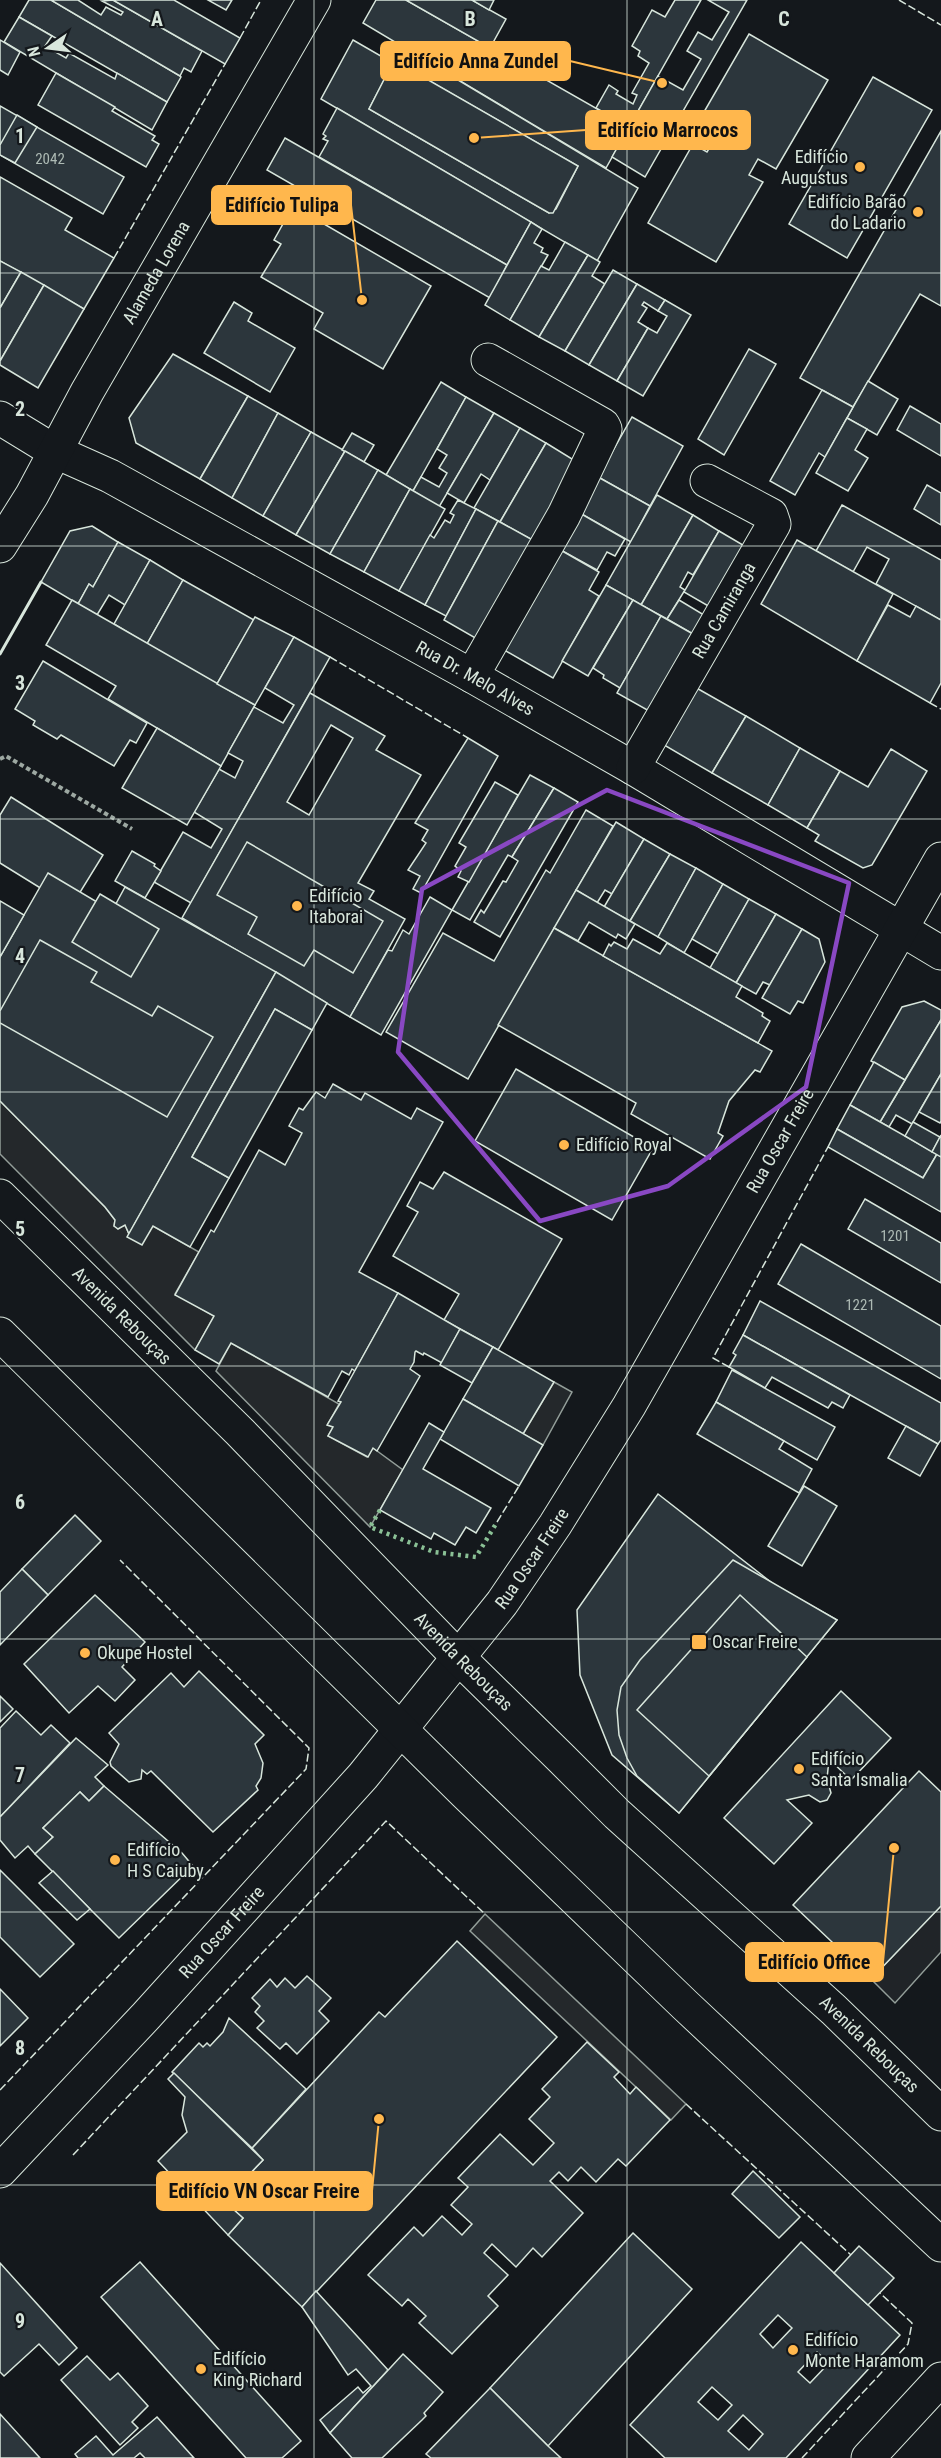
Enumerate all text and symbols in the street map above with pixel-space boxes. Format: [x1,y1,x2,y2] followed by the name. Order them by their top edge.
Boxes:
[151,7,163,31] text: A
[464,7,476,31] text: B
[778,7,790,31] text: C
[18,18,78,78] north arrow
[381,42,570,80] callout: Edifício Anna Zundel
[24,44,44,59] text: N
[394,49,559,73] text: Edifício Anna Zundel
[586,111,750,149] callout: Edifício Marrocos
[598,118,738,142] text: Edifício Marrocos
[15,124,25,148] text: 1
[781,146,848,188] place label: Edifício Augustus
[35,150,65,168] house number: 2042
[853,160,867,174] marker: Edifício Augustus
[212,186,351,224] callout: Edifício Tulipa
[807,191,906,233] place label: Edifício Barão do Ladario
[225,193,339,217] text: Edifício Tulipa
[911,205,925,219] marker: Edifício Barão do Ladario
[118,217,194,328] street label: Alameda Lorena
[15,397,25,421] text: 2
[688,558,760,662] street label: Rua Camiranga
[412,636,538,720] street label: Rua Dr. Melo Alves
[15,671,25,695] text: 3
[309,885,363,927] place label: Edifício Itaborai
[290,899,304,913] marker: Edifício Itaborai
[15,944,25,968] text: 4
[742,1085,818,1197] street label: Rua Oscar Freire
[576,1134,672,1155] place label: Edifício Royal
[557,1138,571,1152] marker: Edifício Royal
[15,1217,25,1241] text: 5
[880,1227,910,1245] house number: 1201
[68,1262,176,1369] street label: Avenida Rebouças
[845,1296,875,1314] house number: 1221
[15,1490,25,1514] text: 6
[490,1504,573,1613] street label: Rua Oscar Freire
[410,1608,517,1715] street label: Avenida Rebouças
[712,1631,798,1652] place label: Oscar Freire
[690,1633,708,1651] marker: Oscar Freire
[97,1642,192,1663] place label: Okupe Hostel
[78,1646,92,1660] marker: Okupe Hostel
[811,1748,908,1790] place label: Edifício Santa Ismalia
[792,1762,806,1776] marker: Edifício Santa Ismalia
[15,1763,25,1787] text: 7
[127,1839,204,1881] place label: Edifício H S Caiuby
[108,1853,122,1867] marker: Edifício H S Caiuby
[175,1881,268,1982] street label: Rua Oscar Freire
[746,1943,883,1981] callout: Edifício Office
[758,1950,870,1974] text: Edifício Office
[815,1991,924,2097] street label: Avenida Rebouças
[15,2036,25,2060] text: 8
[157,2172,372,2210] callout: Edifício VN Oscar Freire
[169,2179,359,2203] text: Edifício VN Oscar Freire
[15,2309,25,2333] text: 9
[805,2329,924,2371] place label: Edifício Monte Haramom
[786,2343,800,2357] marker: Edifício Monte Haramom
[213,2348,302,2390] place label: Edifício King Richard
[194,2362,208,2376] marker: Edifício King Richard

